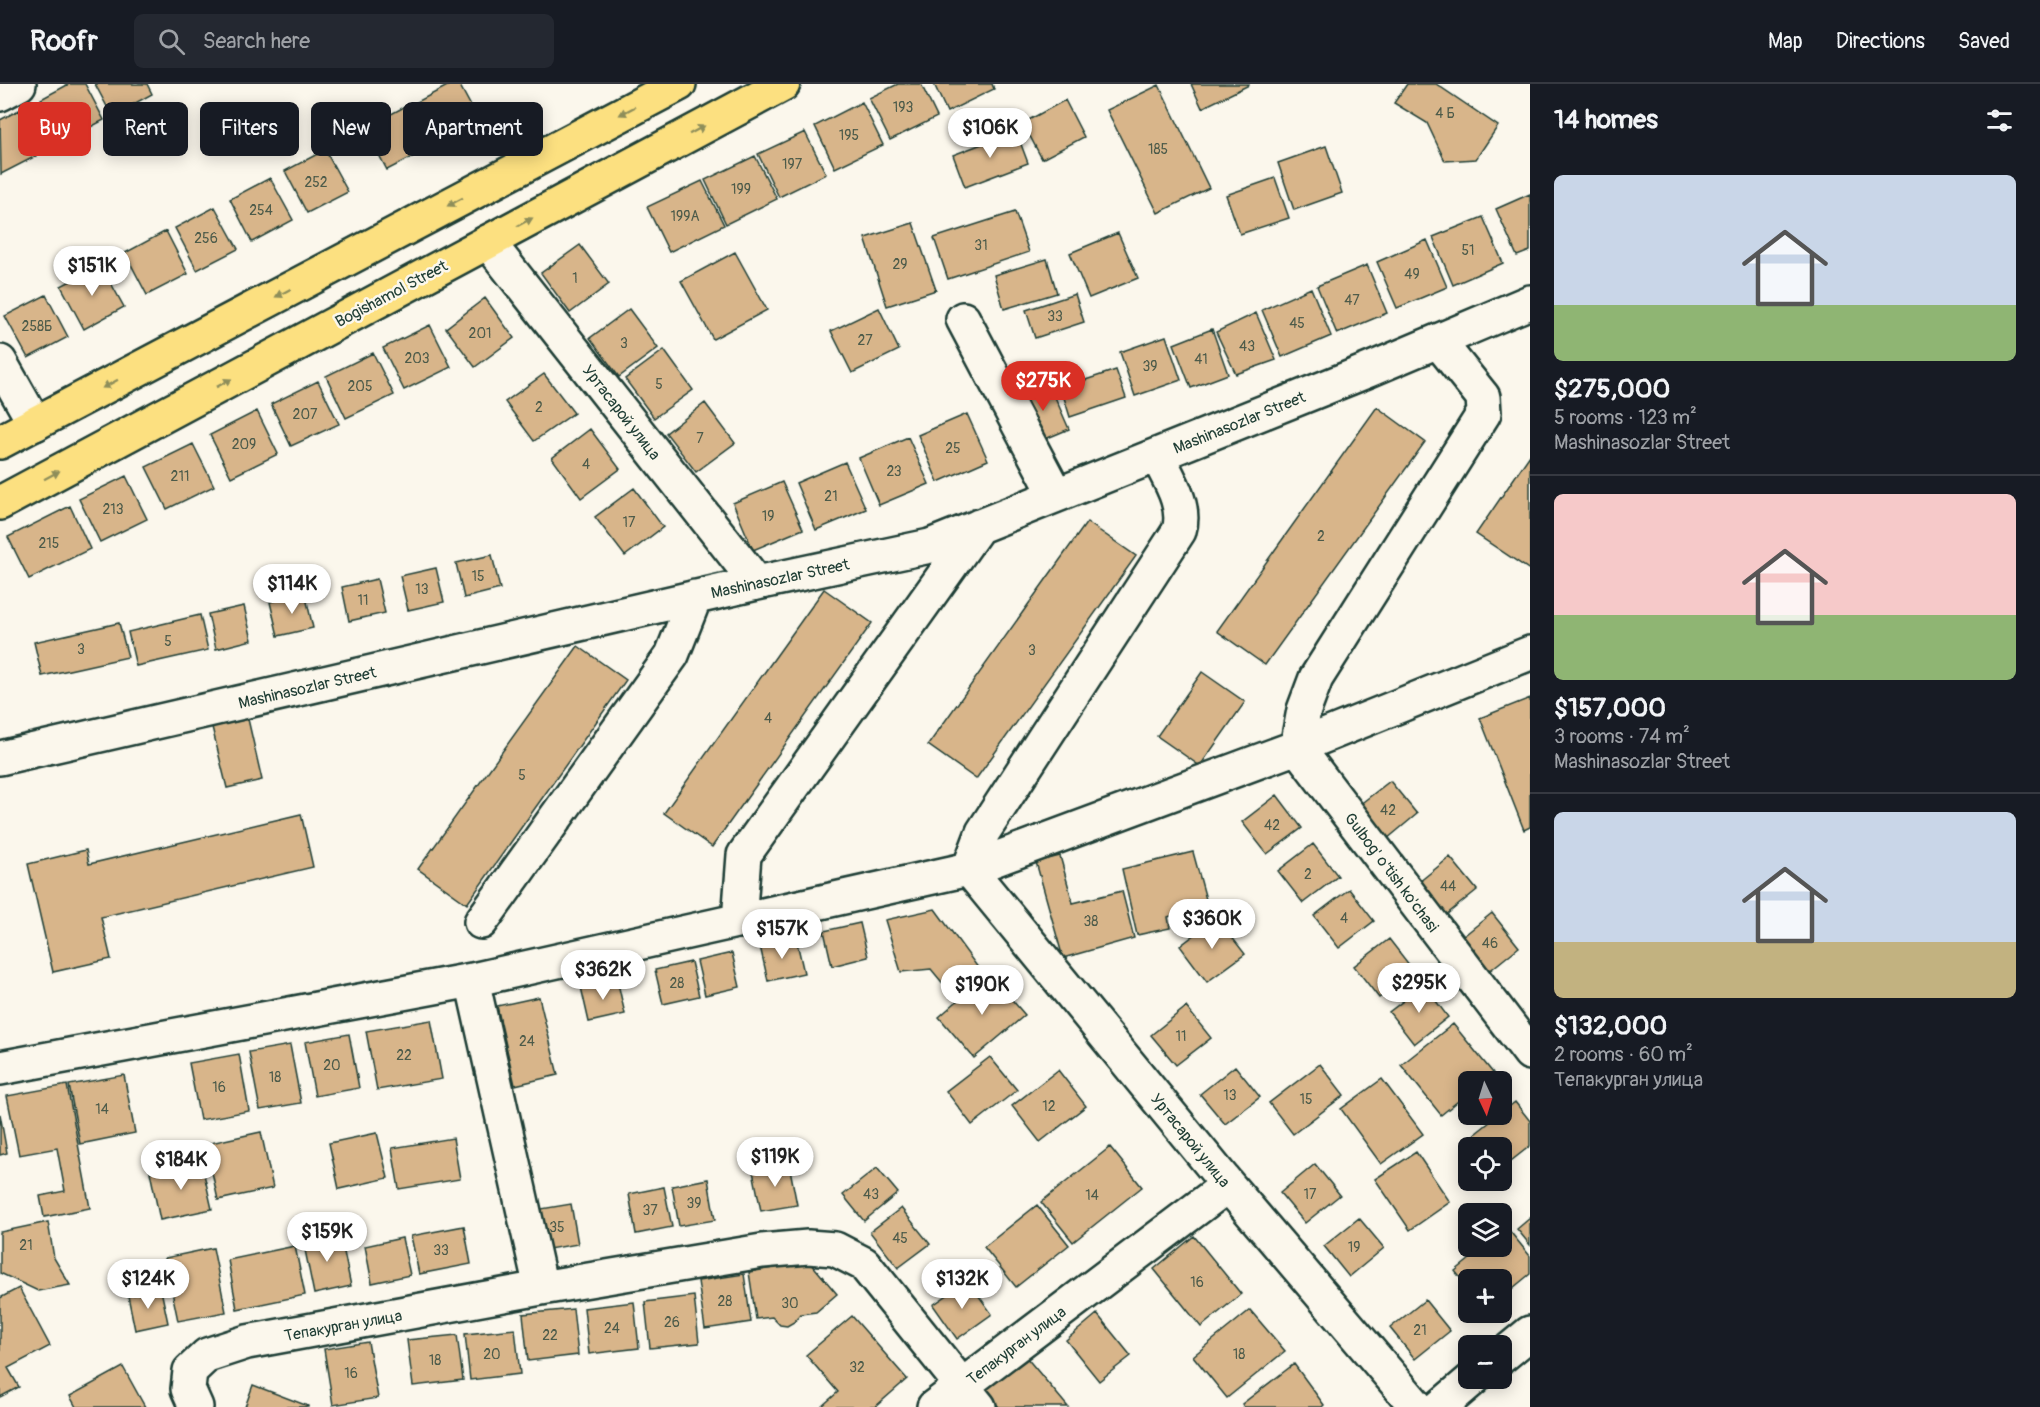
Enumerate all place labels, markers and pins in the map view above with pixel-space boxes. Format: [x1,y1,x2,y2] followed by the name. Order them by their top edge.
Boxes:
[948,108,1032,159] pin: $106K
[50,246,134,297] pin: $151K
[1001,361,1085,412] pin: $275K
[250,564,334,615] pin: $114K
[1170,899,1254,950] pin: $360K
[740,909,824,960] pin: $157K
[561,950,645,1001] pin: $362K
[1377,963,1461,1014] pin: $295K
[940,965,1024,1016] pin: $190K
[733,1137,817,1188] pin: $119K
[139,1140,223,1191] pin: $184K
[285,1212,369,1263] pin: $159K
[106,1259,190,1310] pin: $124K
[920,1259,1004,1310] pin: $132K

